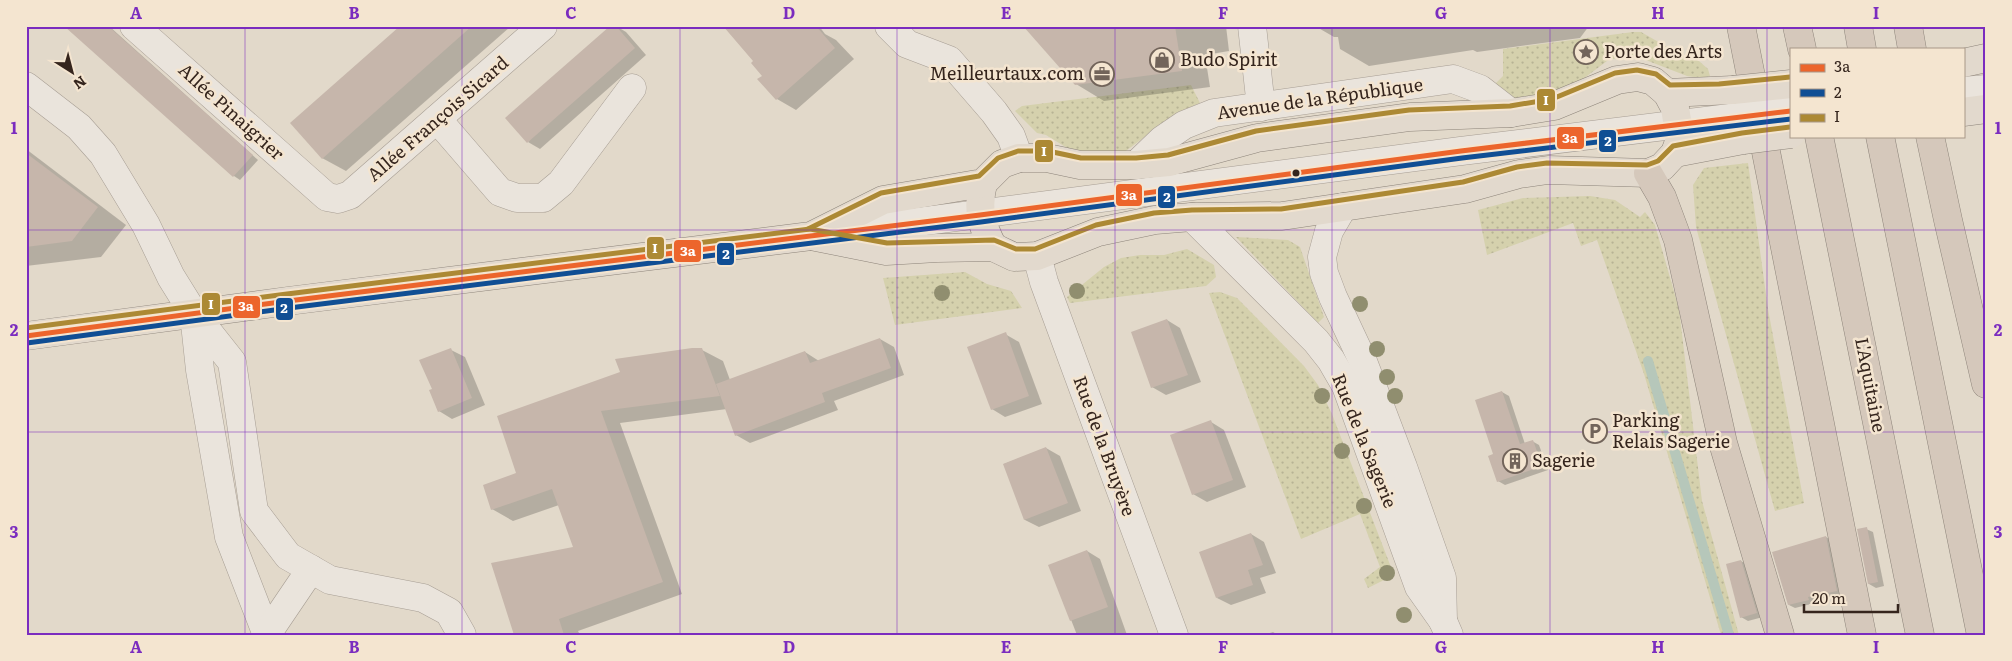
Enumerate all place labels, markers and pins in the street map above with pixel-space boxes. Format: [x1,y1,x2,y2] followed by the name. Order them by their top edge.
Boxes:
[1604,37,1722,64] place label: Porte des Arts
[1573,39,1599,65] place icon: Porte des Arts
[1180,45,1278,72] place label: Budo Spirit
[1149,47,1175,73] shop icon: Budo Spirit
[929,59,1084,86] place label: Meilleurtaux.com
[1089,61,1115,87] office icon: Meilleurtaux.com
[1291,168,1301,178] unlabelled marker
[1612,406,1730,454] place label: Parking Relais Sagerie
[1582,418,1608,444] parking icon: Parking Relais Sagerie
[1532,446,1595,473] place label: Sagerie
[1502,448,1528,474] building icon: Sagerie

